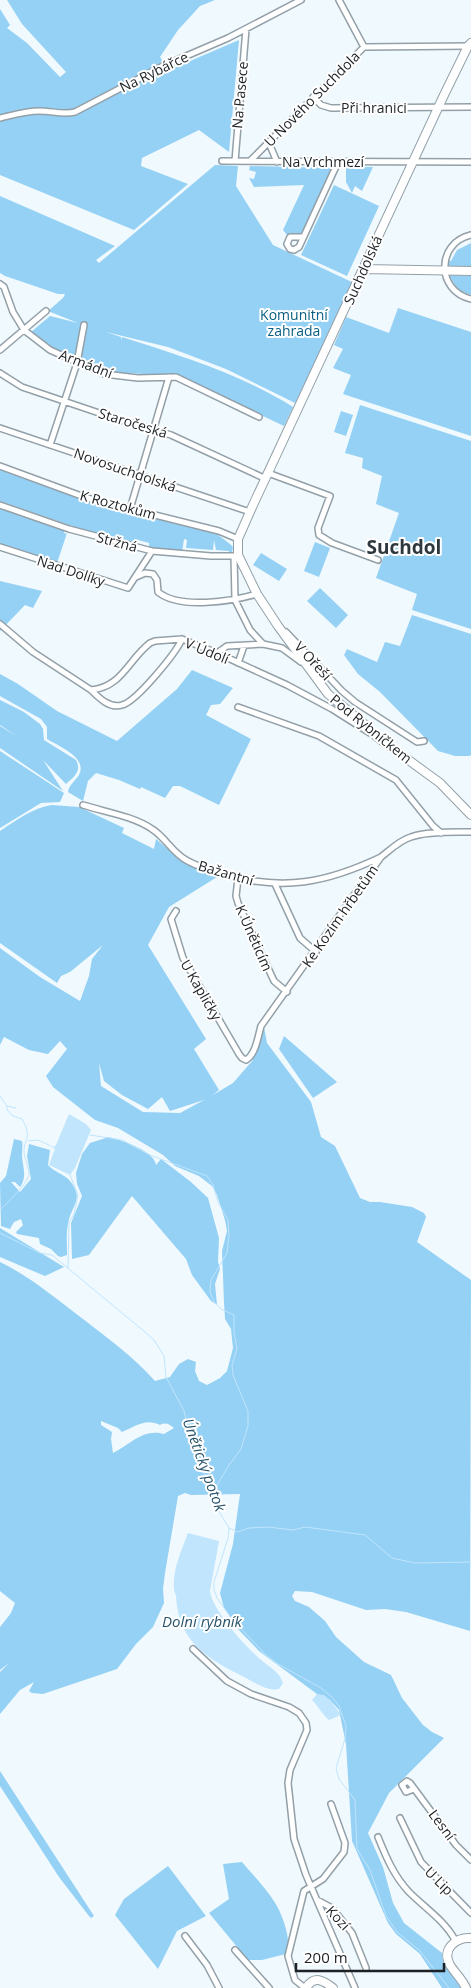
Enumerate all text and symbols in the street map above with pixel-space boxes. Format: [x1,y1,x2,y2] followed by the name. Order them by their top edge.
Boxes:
[116,47,191,96] street label: Na Rybářce
[260,47,364,151] street label: U Nového Suchdola
[227,60,252,129] street label: Na Pasece
[341,98,407,117] street label: Při hranici
[282,152,365,171] street label: Na Vrchmezí
[339,232,386,307] street label: Suchdolská
[260,305,328,340] park label: Komunitní zahrada
[57,345,116,383] street label: Armádní
[96,403,170,442] street label: Staročeská
[71,443,179,496] street label: Novosuchdolská
[78,485,158,524] street label: K Roztokům
[95,527,140,556] street label: Stržná
[367,534,441,560] district label: Suchdol
[35,551,109,591] street label: Nad Dolíky
[182,633,233,668] street label: V Údolí
[291,637,337,685] street label: V Ořeší
[326,690,416,768] street label: Pod Rybníčkem
[196,856,257,890] street label: Bažantní
[297,861,382,971] street label: Ke Kozím hřbetům
[231,902,277,974] street label: K Úněticím
[176,956,227,1024] street label: U Kapličky
[179,1415,231,1515] water label: Únětický potok
[162,1611,243,1631] water label: Dolní rybník
[425,1805,460,1844] street label: Lesní
[421,1862,458,1899] street label: U Lip
[322,1901,355,1934] street label: Kozí
[296,1940,444,1972] scale bar
[304,1947,348,1967] text: 200 m

